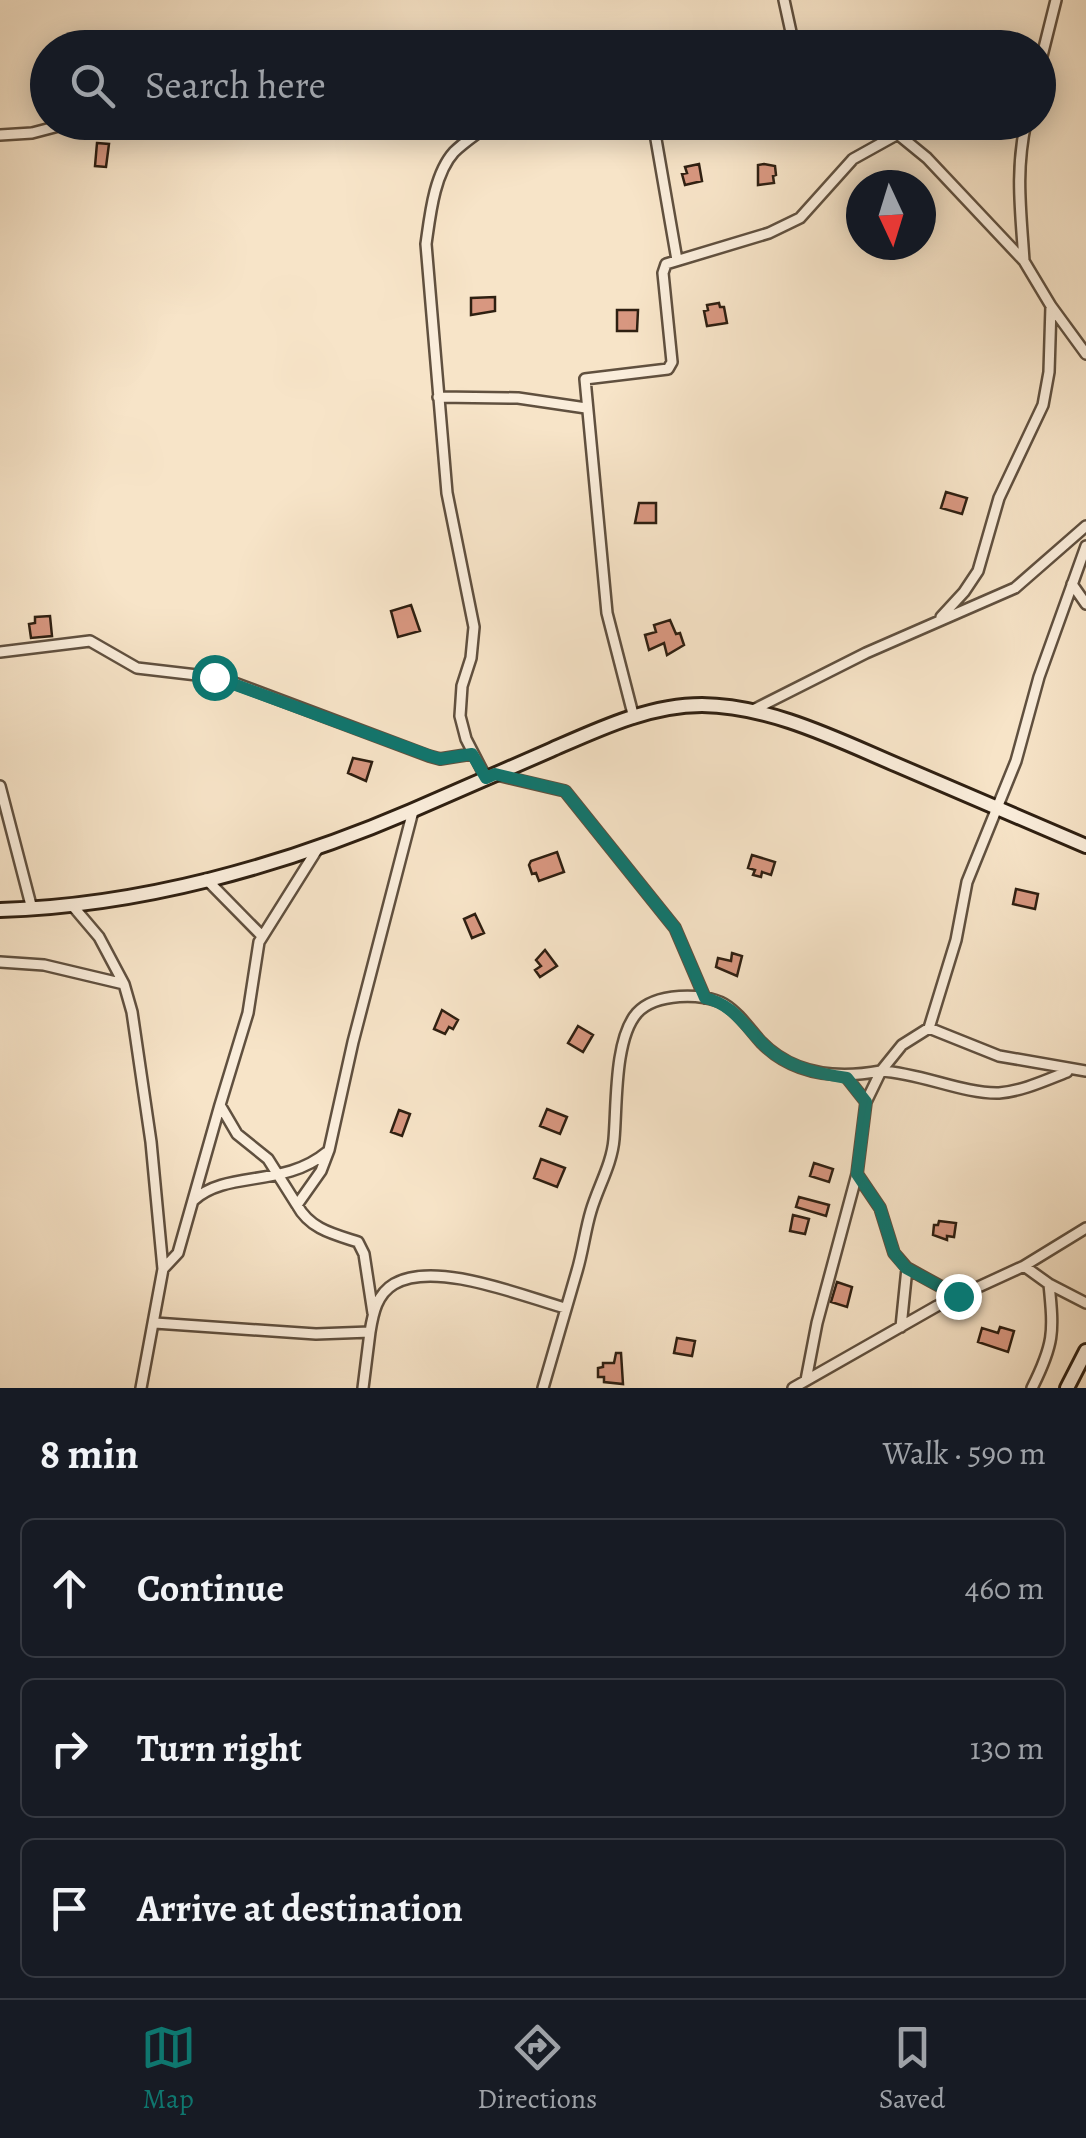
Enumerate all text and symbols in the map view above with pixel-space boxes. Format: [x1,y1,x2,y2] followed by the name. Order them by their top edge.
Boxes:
[30,30,1056,140] search box
[65,58,120,113] icon: search
[145,59,326,111] text: Search here
[846,170,936,260] north arrow
[192,655,238,701] route start
[936,1274,982,1320] route end
[40,1425,139,1482] text: 8 min
[883,1431,1046,1475] text: Walk · 590 m
[42,1561,97,1616] icon: ahead
[137,1562,284,1614] text: Continue
[965,1566,1044,1610] text: 460 m
[42,1721,97,1776] icon: right
[137,1722,302,1774] text: Turn right
[970,1726,1044,1770] text: 130 m
[42,1881,97,1936] icon: arrive
[137,1882,463,1934] text: Arrive at destination
[141,2020,196,2118] tab: Map
[477,2020,597,2118] tab: Directions
[879,2020,945,2118] tab: Saved

